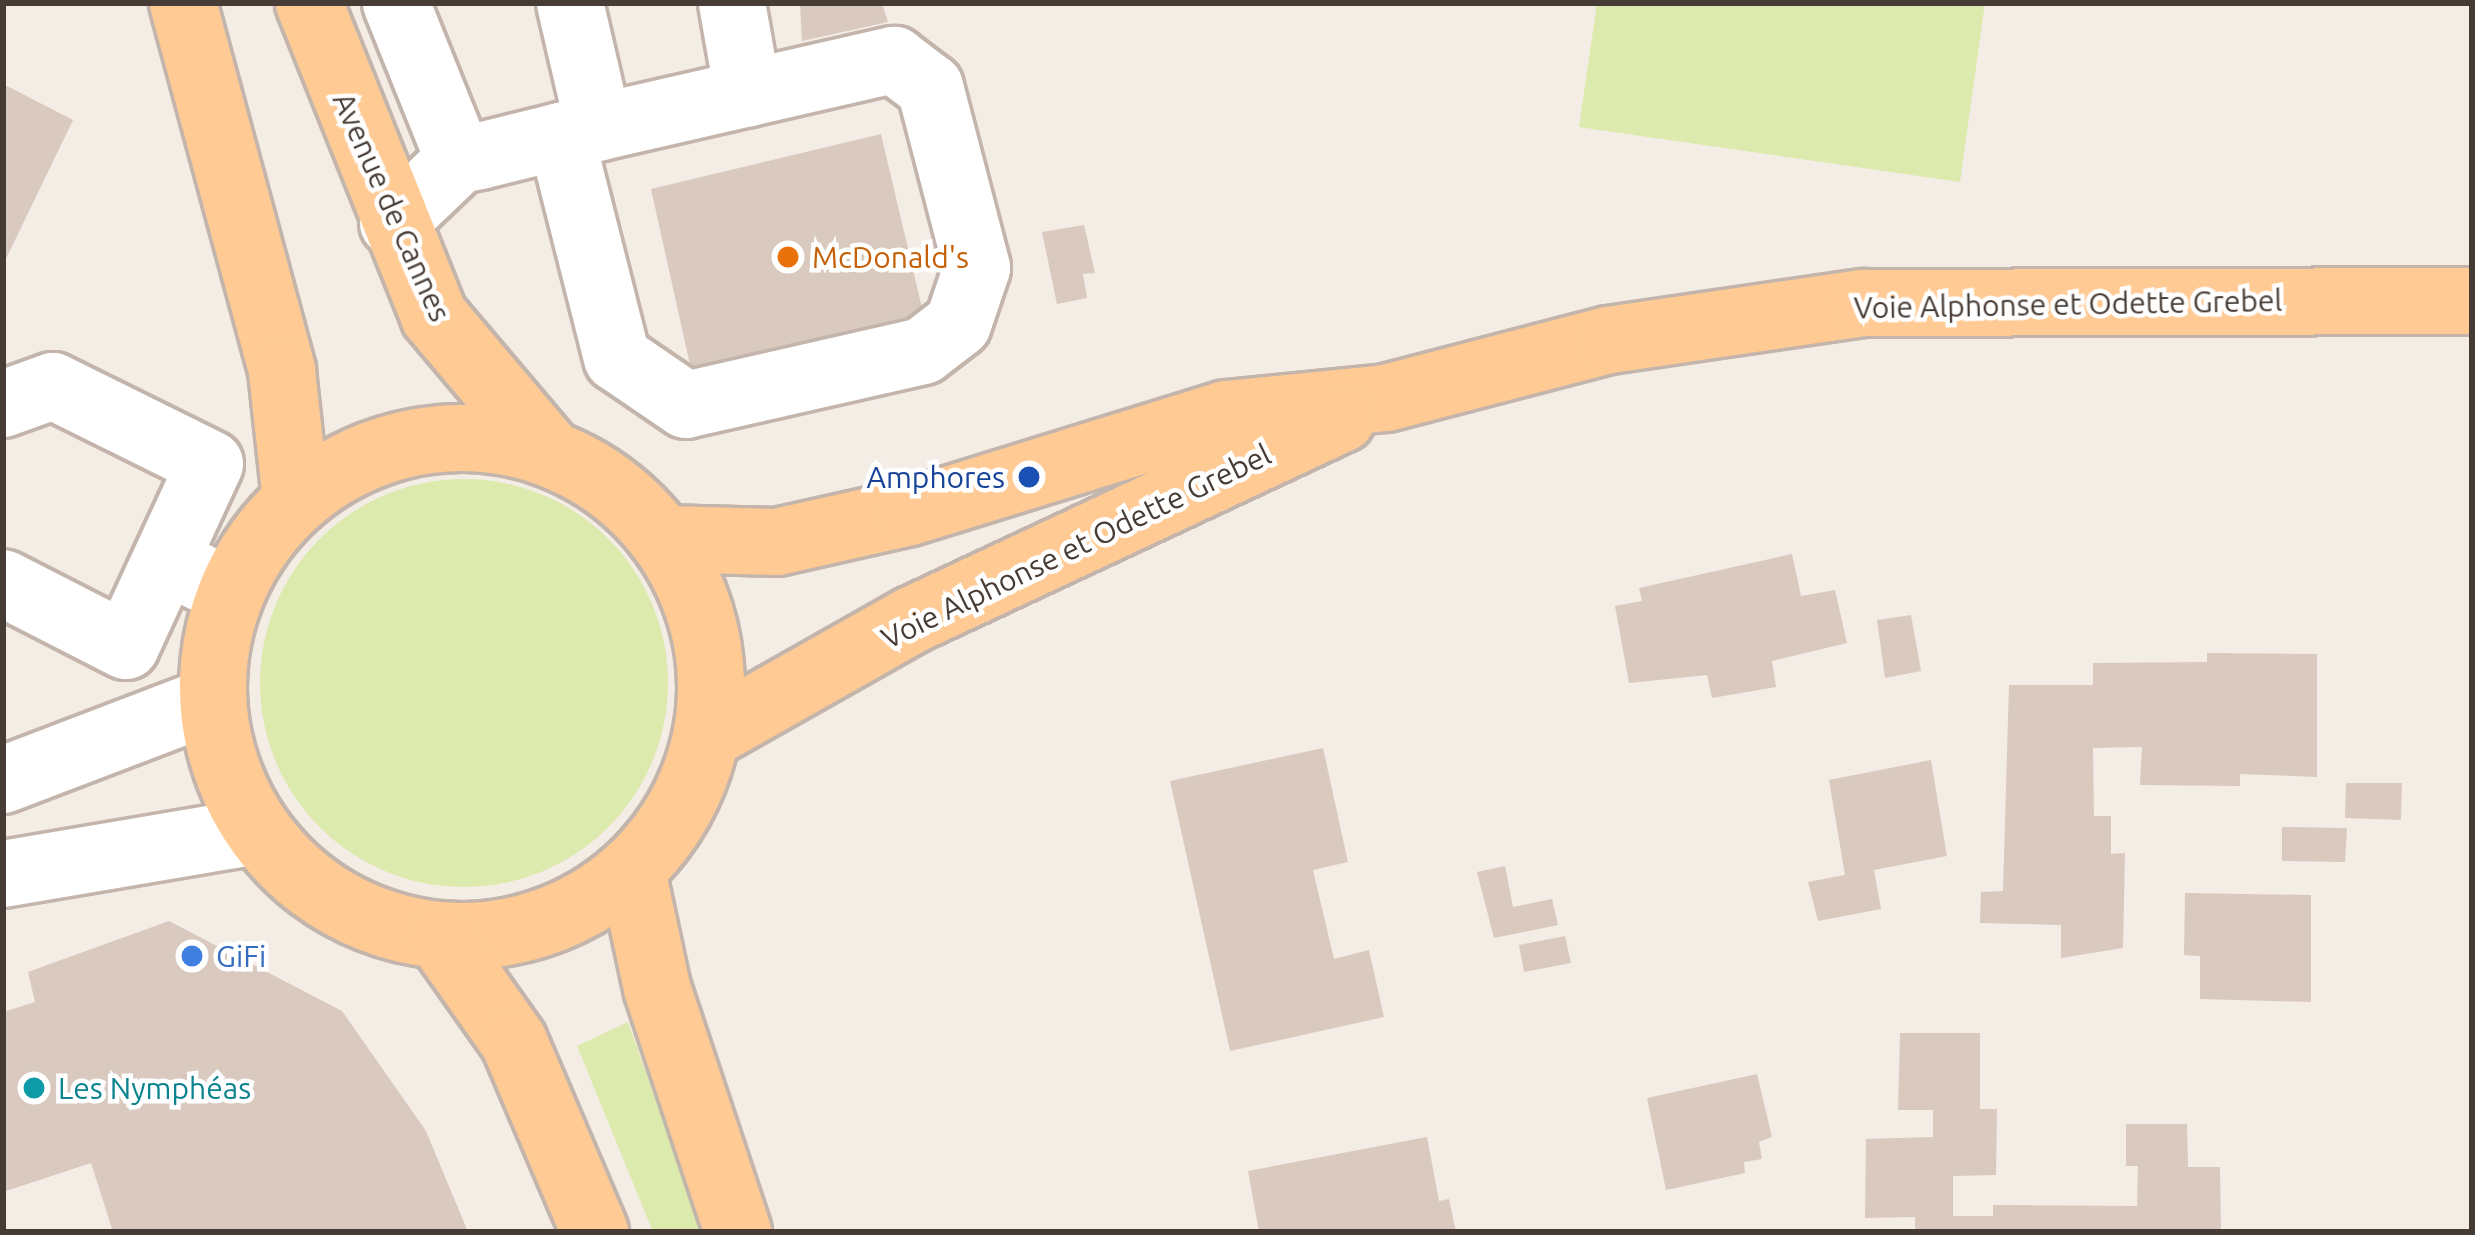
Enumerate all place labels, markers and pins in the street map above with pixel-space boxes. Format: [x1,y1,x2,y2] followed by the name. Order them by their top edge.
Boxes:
[812,239,969,275] place label: McDonald's
[775,244,801,270] marker: McDonald's
[866,459,1005,495] place label: Amphores
[1016,464,1042,490] marker: Amphores
[216,938,266,974] place label: GiFi
[179,943,205,969] marker: GiFi
[58,1070,251,1106] place label: Les Nymphéas
[21,1075,47,1101] marker: Les Nymphéas

